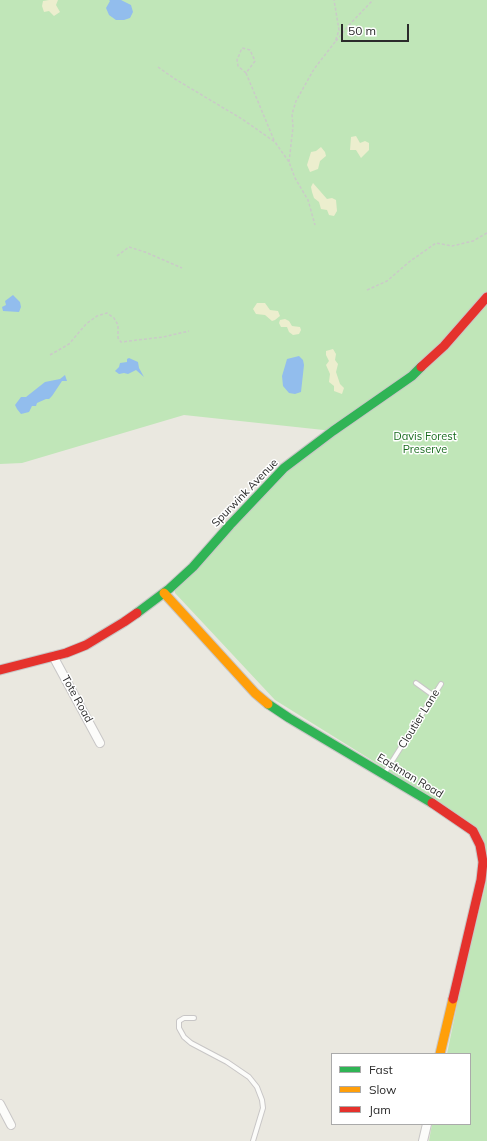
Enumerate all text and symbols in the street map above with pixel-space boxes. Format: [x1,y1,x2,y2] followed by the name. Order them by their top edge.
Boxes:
[343,16,411,42] scale bar
[348,23,376,38] text: 50 m
[394,430,456,456] park label: Davis Forest Preserve
[209,456,281,530] street label: Spurwink Avenue
[59,673,95,725] street label: Tote Road
[396,687,442,751] street label: Cloutier Lane
[375,751,445,801] street label: Eastman Road
[331,1053,471,1125] legend
[369,1062,393,1077] text: Fast
[369,1082,397,1097] text: Slow
[369,1102,391,1117] text: Jam

